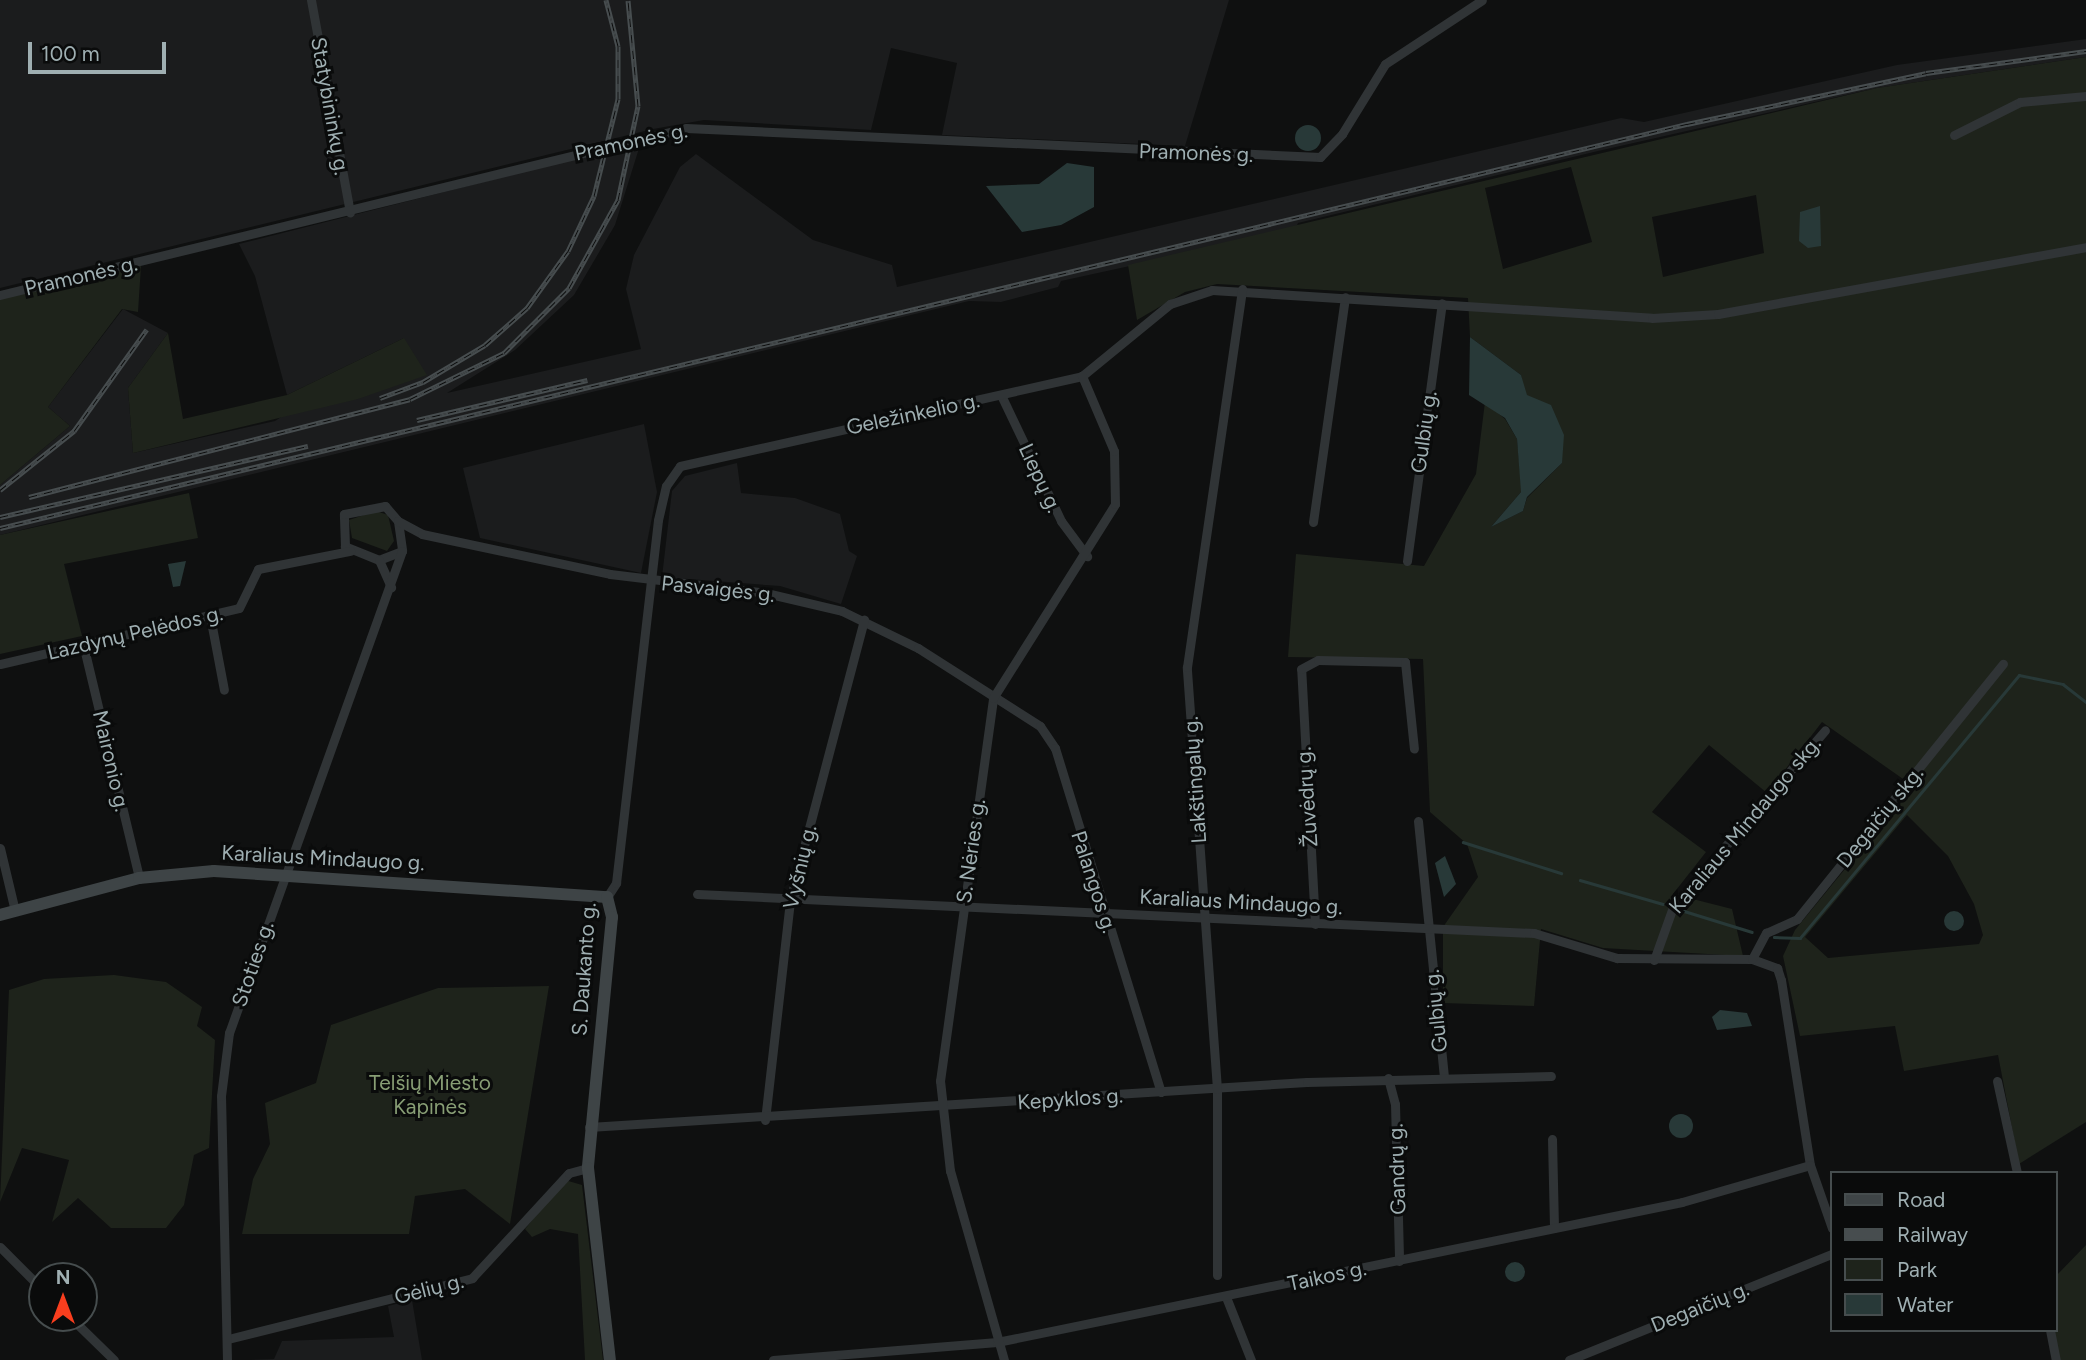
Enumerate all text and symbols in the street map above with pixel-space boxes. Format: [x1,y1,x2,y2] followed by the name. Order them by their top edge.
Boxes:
[32,28,170,72] scale bar
[305,35,355,177] street label: Statybininkų g.
[41,41,100,66] text: 100 m
[572,118,690,166] street label: Pramonės g.
[1138,138,1254,168] street label: Pramonės g.
[22,251,140,301] street label: Pramonės g.
[844,388,982,440] street label: Geležinkelio g.
[1406,389,1442,475] street label: Gulbių g.
[1013,439,1067,517] street label: Liepų g.
[660,571,776,607] street label: Pasvaigės g.
[45,601,225,665] street label: Lazdynų Pelėdos g.
[87,708,135,814] street label: Maironio g.
[1178,716,1212,844] street label: Lakštingalų g.
[1664,731,1826,919] street label: Karaliaus Mindaugo skg.
[1291,746,1323,848] street label: Žuvėdrų g.
[1831,761,1929,873] street label: Degaičių skg.
[951,797,991,905] street label: S. Nėries g.
[778,822,822,912] street label: Vyšnių g.
[1066,828,1122,936] street label: Palangos g.
[221,840,425,876] street label: Karaliaus Mindaugo g.
[1139,884,1343,920] street label: Karaliaus Mindaugo g.
[567,901,601,1037] street label: S. Daukanto g.
[227,918,279,1010] street label: Stoties g.
[1419,968,1453,1054] street label: Gulbių g.
[369,1070,491,1120] park label: Telšių Miesto Kapinės
[1016,1083,1124,1115] street label: Kepyklos g.
[1383,1123,1411,1215] street label: Gandrų g.
[1830,1171,2058,1332] legend
[1897,1187,1945,1212] text: Road
[1897,1222,1968,1247] text: Railway
[1285,1255,1369,1297] street label: Taikos g.
[1897,1257,1937,1282] text: Park
[28,1262,98,1332] north arrow
[56,1266,70,1289] text: N
[392,1268,466,1310] street label: Gėlių g.
[1647,1276,1753,1338] street label: Degaičių g.
[1897,1292,1953,1317] text: Water

